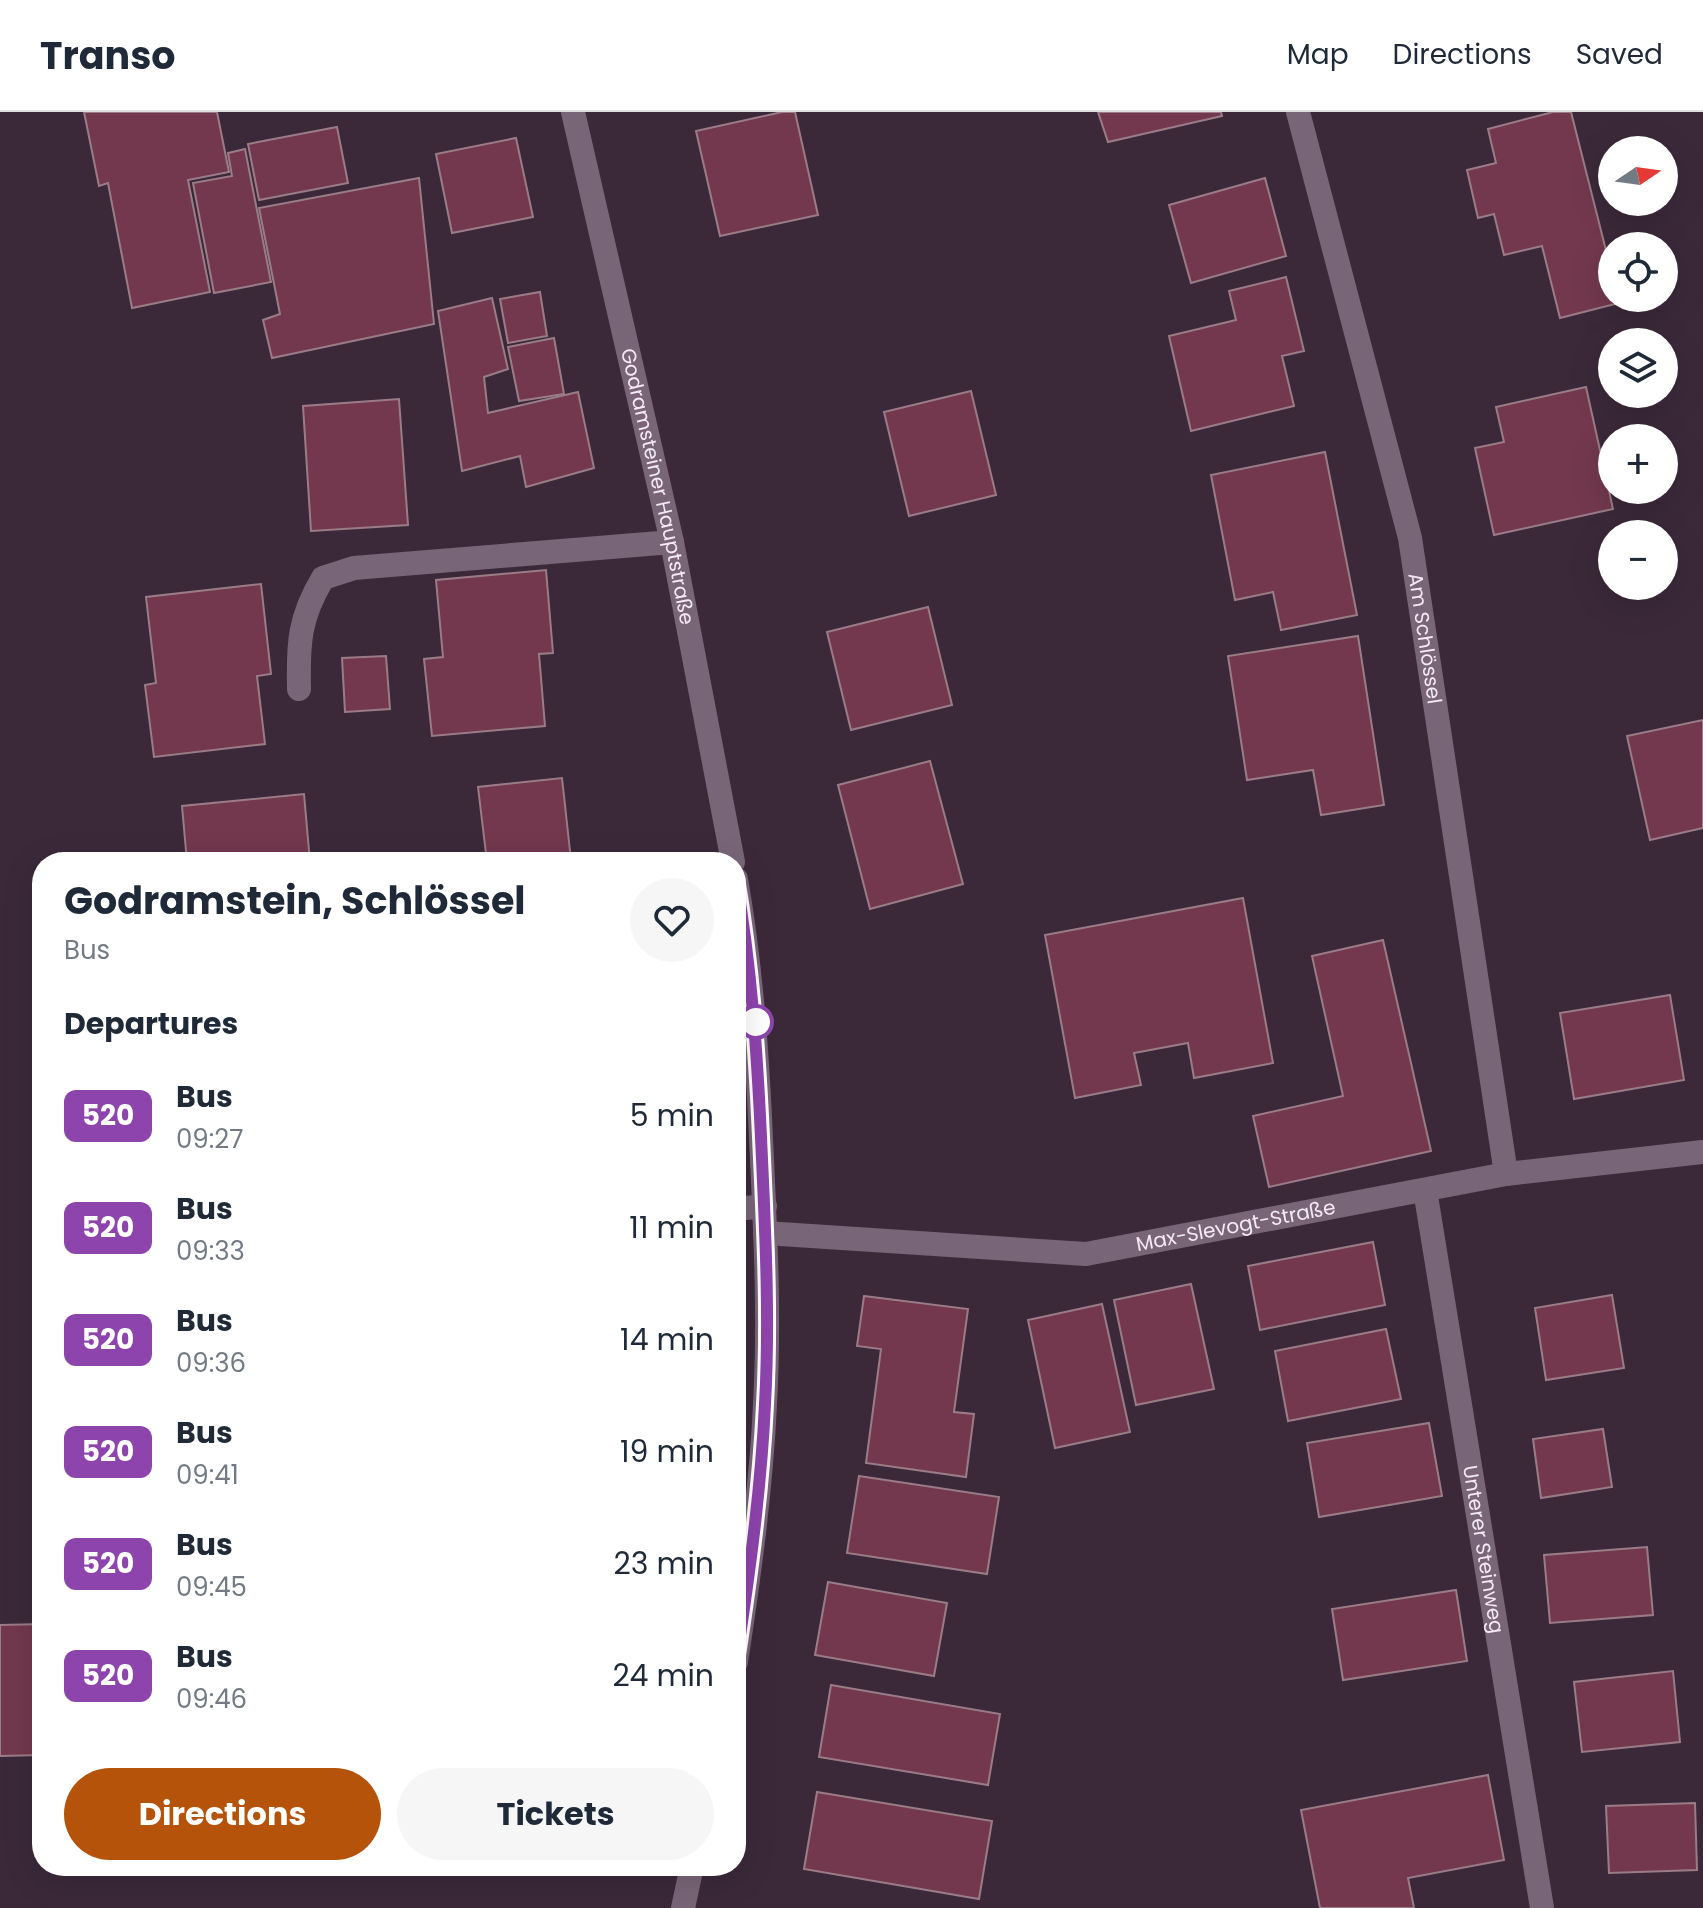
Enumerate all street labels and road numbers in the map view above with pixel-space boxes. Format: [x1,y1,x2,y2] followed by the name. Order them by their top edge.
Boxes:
[614,345,701,627] street label: Godramsteiner Hauptstraße
[1401,571,1449,706] street label: Am Schlössel
[1134,1193,1338,1258] street label: Max-Slevogt-Straße
[1456,1463,1511,1636] street label: Unterer Steinweg

